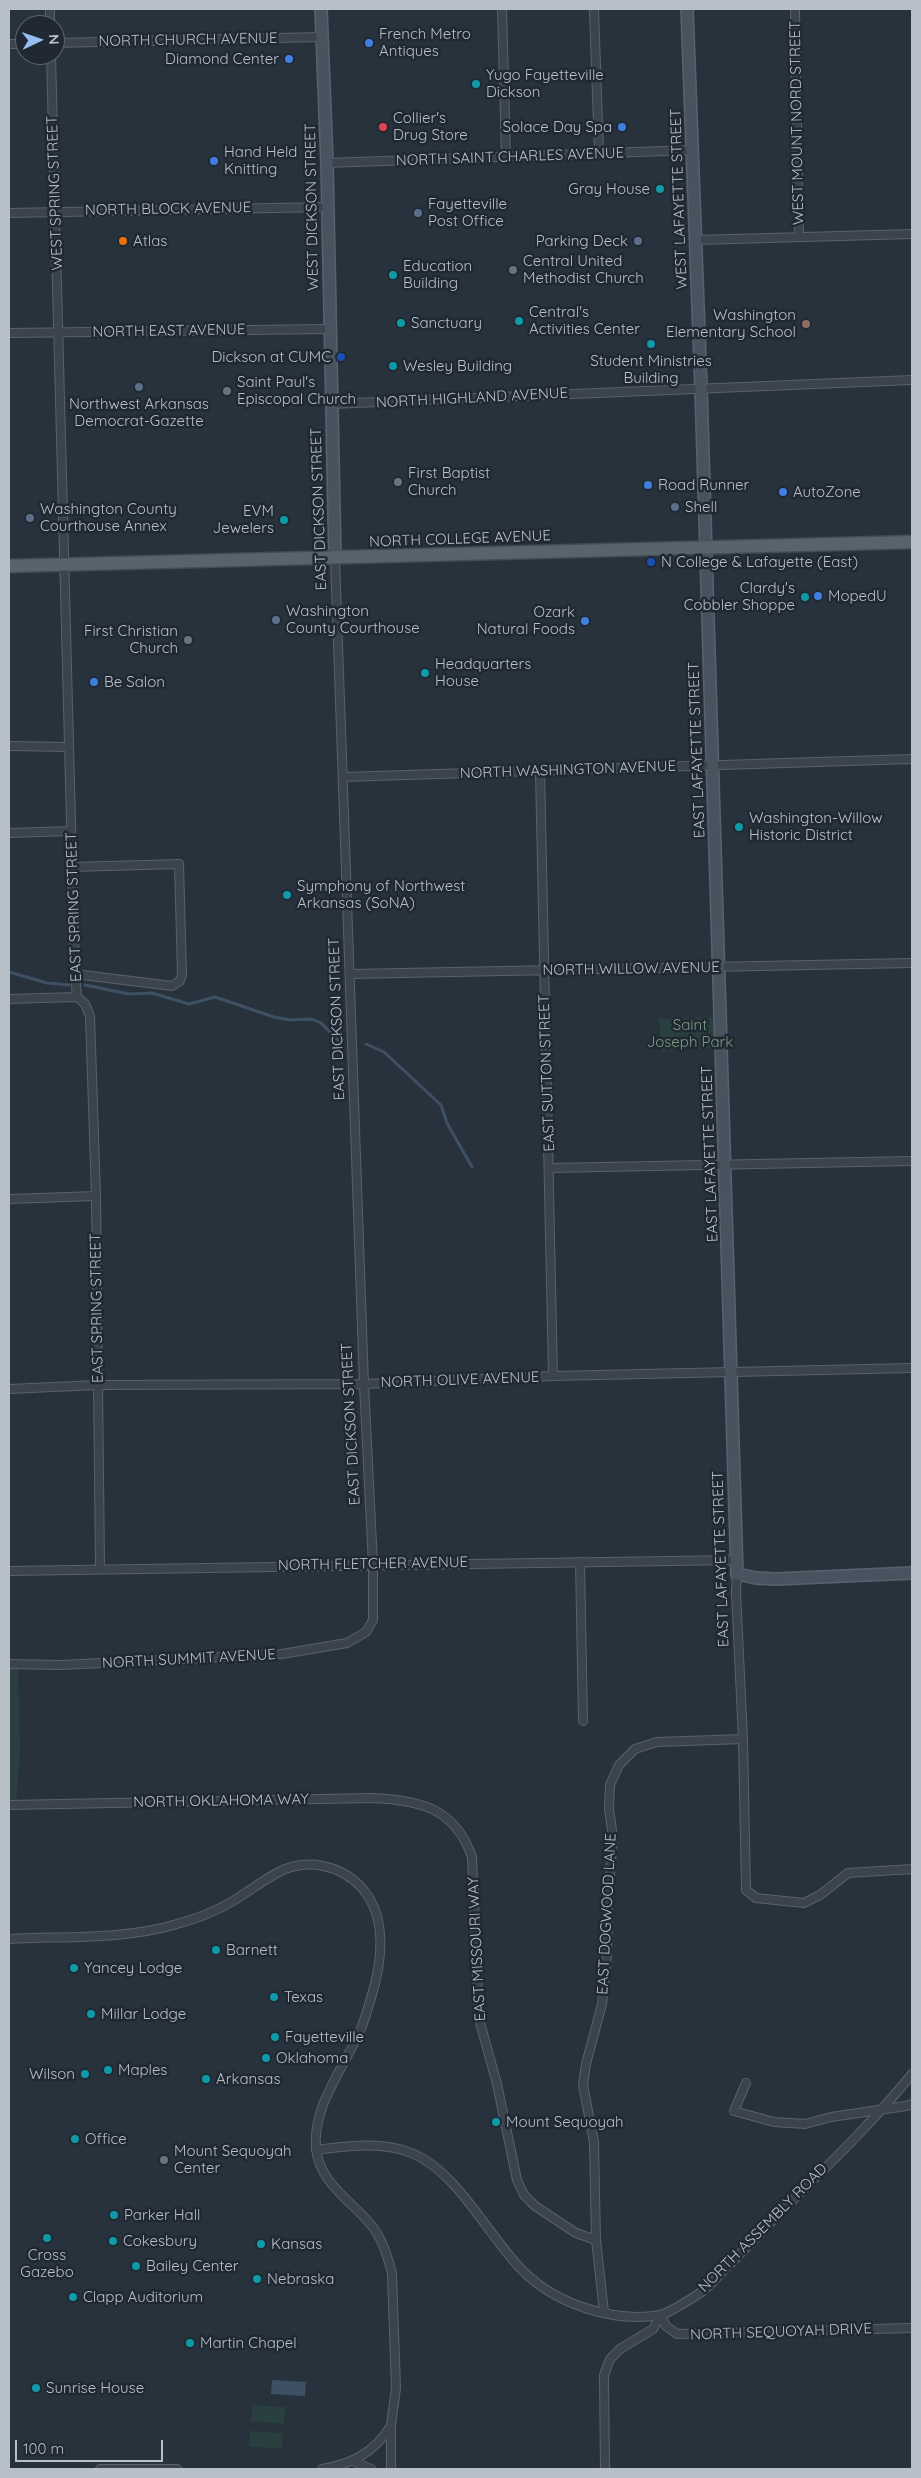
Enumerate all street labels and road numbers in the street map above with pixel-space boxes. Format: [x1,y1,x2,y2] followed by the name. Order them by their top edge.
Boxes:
[786,21,808,225] street label: WEST MOUNT NORD STREET
[98,29,278,51] street label: NORTH CHURCH AVENUE
[667,108,691,290] street label: WEST LAFAYETTE STREET
[43,115,67,271] street label: WEST SPRING STREET
[302,123,322,291] street label: WEST DICKSON STREET
[396,144,624,170] street label: NORTH SAINT CHARLES AVENUE
[85,199,251,219] street label: NORTH BLOCK AVENUE
[92,321,246,341] street label: NORTH EAST AVENUE
[375,384,569,412] street label: NORTH HIGHLAND AVENUE
[307,427,331,591] street label: EAST DICKSON STREET
[369,527,551,551] street label: NORTH COLLEGE AVENUE
[685,662,709,838] street label: EAST LAFAYETTE STREET
[460,757,676,783] street label: NORTH WASHINGTON AVENUE
[62,832,86,982] street label: EAST SPRING STREET
[325,937,349,1101] street label: EAST DICKSON STREET
[542,958,720,980] street label: NORTH WILLOW AVENUE
[535,994,559,1152] street label: EAST SUTTON STREET
[698,1066,722,1242] street label: EAST LAFAYETTE STREET
[87,1233,107,1383] street label: EAST SPRING STREET
[338,1342,364,1506] street label: EAST DICKSON STREET
[380,1368,540,1392] street label: NORTH OLIVE AVENUE
[709,1471,733,1647] street label: EAST LAFAYETTE STREET
[278,1553,468,1575] street label: NORTH FLETCHER AVENUE
[102,1645,276,1673] street label: NORTH SUMMIT AVENUE
[133,1790,309,1812] street label: NORTH OKLAHOMA WAY
[594,1833,620,1995] street label: EAST DOGWOOD LANE
[464,1876,490,2022] street label: EAST MISSOURI WAY
[695,2160,831,2296] street label: NORTH ASSEMBLY ROAD
[690,2320,872,2344] street label: NORTH SEQUOYAH DRIVE

